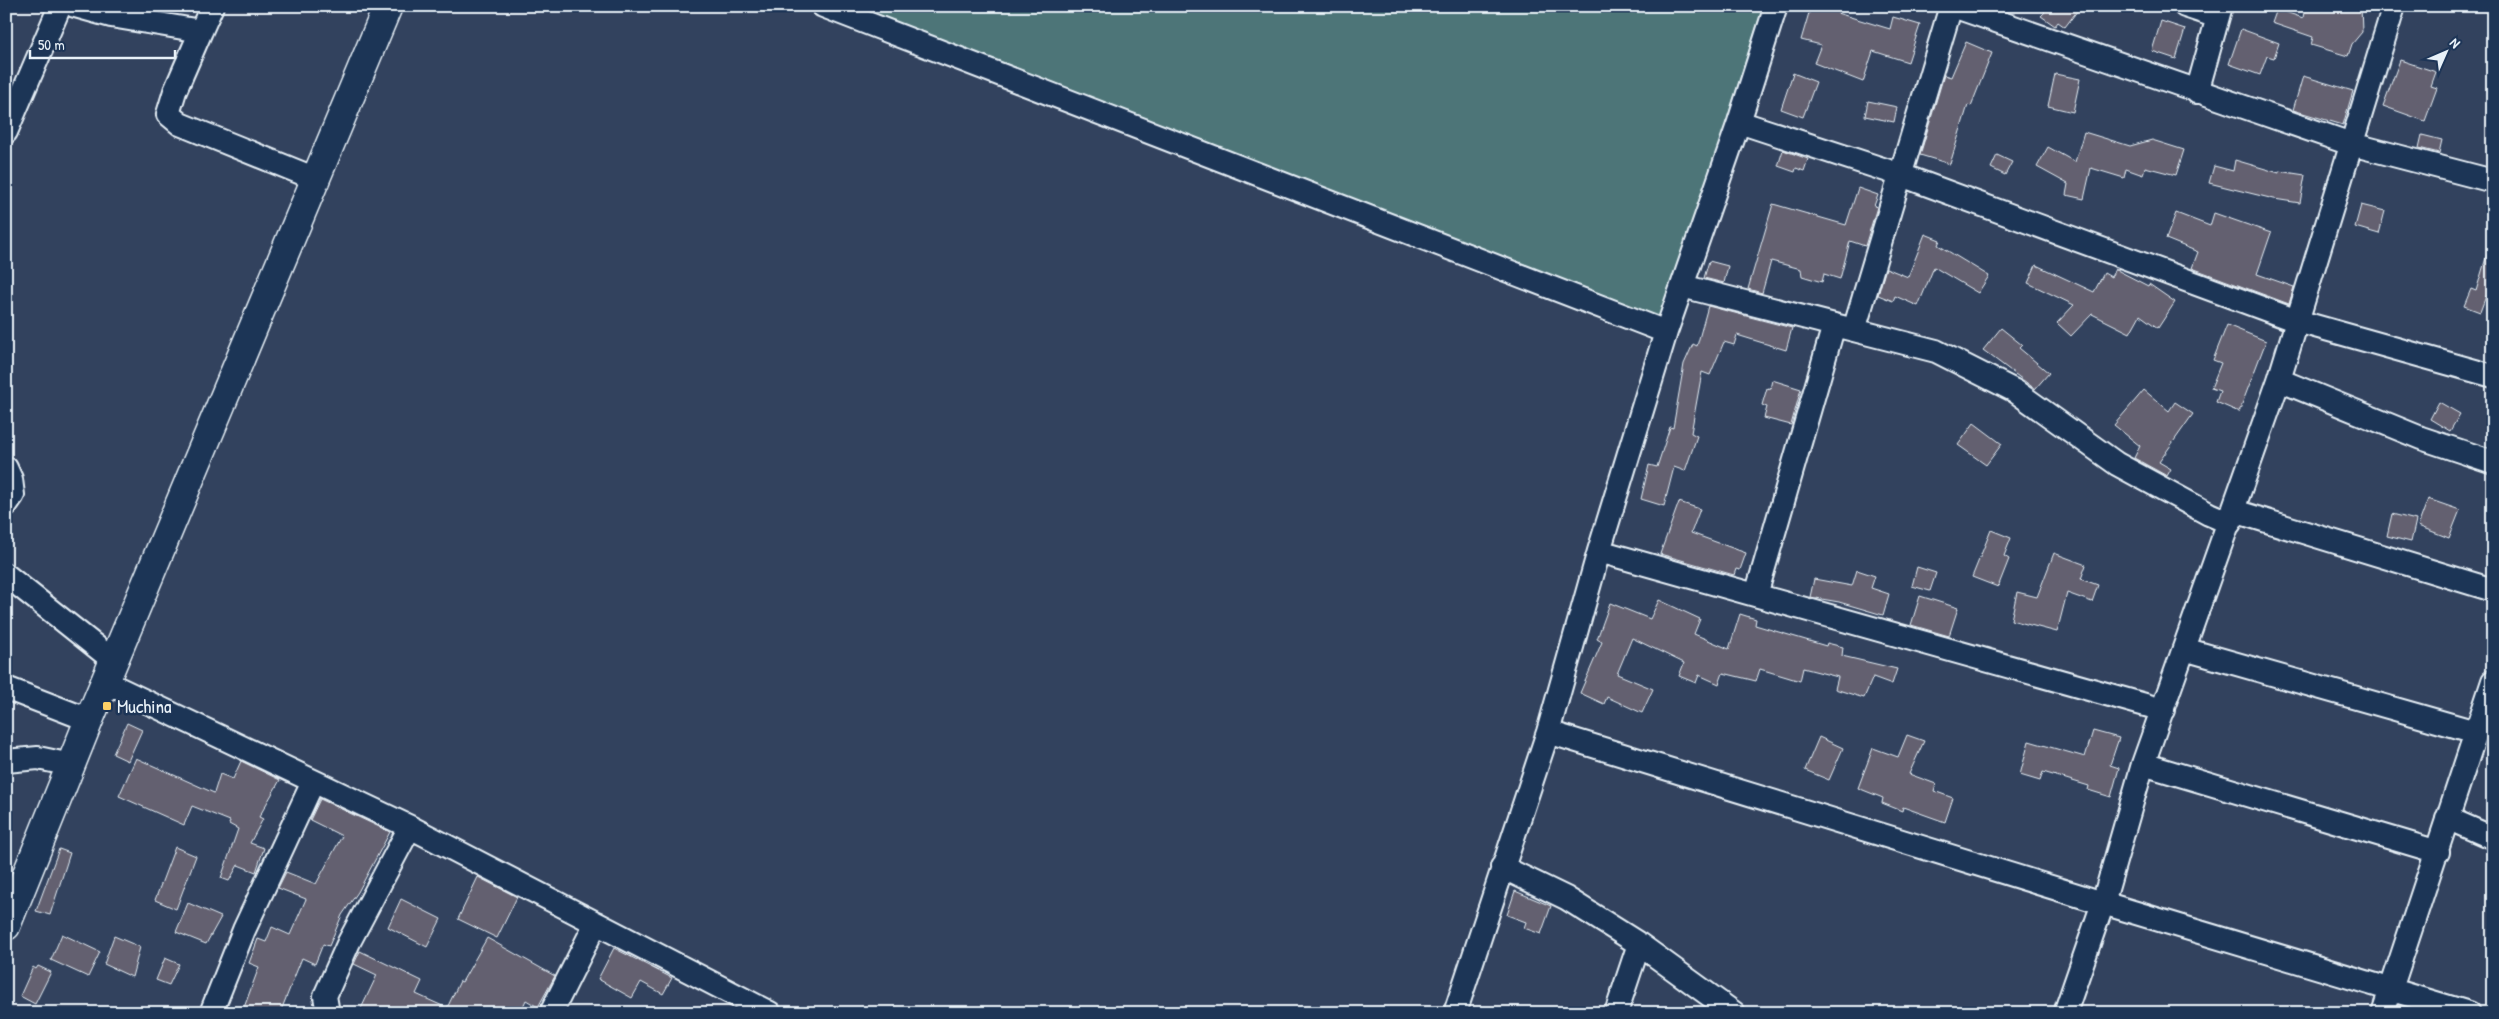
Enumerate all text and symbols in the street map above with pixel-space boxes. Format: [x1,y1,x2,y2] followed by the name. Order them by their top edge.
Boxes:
[30,28,175,60] scale bar
[2422,28,2472,78] north arrow
[2446,33,2465,52] text: N
[38,34,65,55] text: 50 m
[117,693,172,719] place label: Muchina
[101,700,113,712] marker: Muchina

